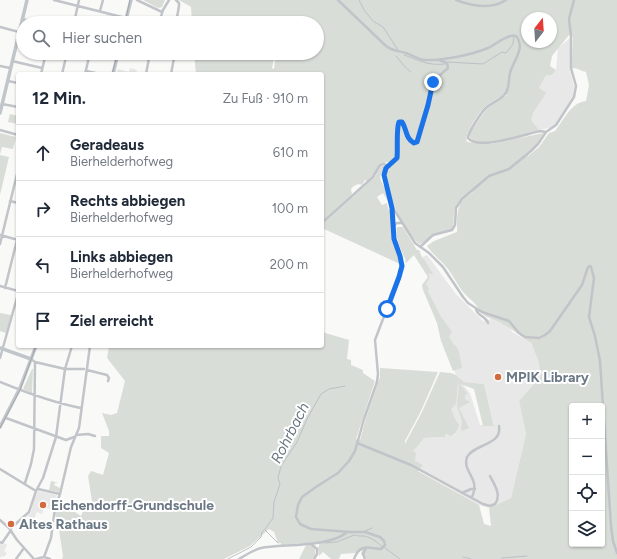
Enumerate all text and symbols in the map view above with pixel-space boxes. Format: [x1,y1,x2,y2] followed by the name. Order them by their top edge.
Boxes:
[521,12,557,48] north arrow
[16,16,324,60] search box
[30,27,52,49] icon: search
[62,29,142,47] text: Hier suchen
[424,73,442,91] route end
[32,88,86,108] text: 12 Min.
[223,91,308,106] text: Zu Fuß · 910 m
[70,136,144,154] text: Geradeaus
[32,142,54,164] icon: ahead
[273,145,308,160] text: 610 m
[70,154,173,169] text: Bierhelderhofweg
[70,192,185,210] text: Rechts abbiegen
[32,198,54,220] icon: right
[272,201,308,216] text: 100 m
[70,210,173,225] text: Bierhelderhofweg
[70,248,173,266] text: Links abbiegen
[32,254,54,276] icon: left
[270,257,308,272] text: 200 m
[70,266,173,281] text: Bierhelderhofweg
[378,300,396,318] route start
[32,310,54,332] icon: arrive
[70,312,154,330] text: Ziel erreicht
[506,369,590,386] place label: MPIK Library
[493,372,503,382] marker: MPIK Library
[267,400,313,466] water label: Rohrbach
[569,403,605,547] map controls
[569,403,605,439] button: +
[569,439,605,475] button: −
[569,475,605,511] button: locate
[51,497,214,514] place label: Eichendorff-Grundschule
[38,500,48,510] marker: Eichendorff-Grundschule
[569,511,605,547] button: layers
[19,516,108,533] place label: Altes Rathaus
[6,519,16,529] marker: Altes Rathaus

